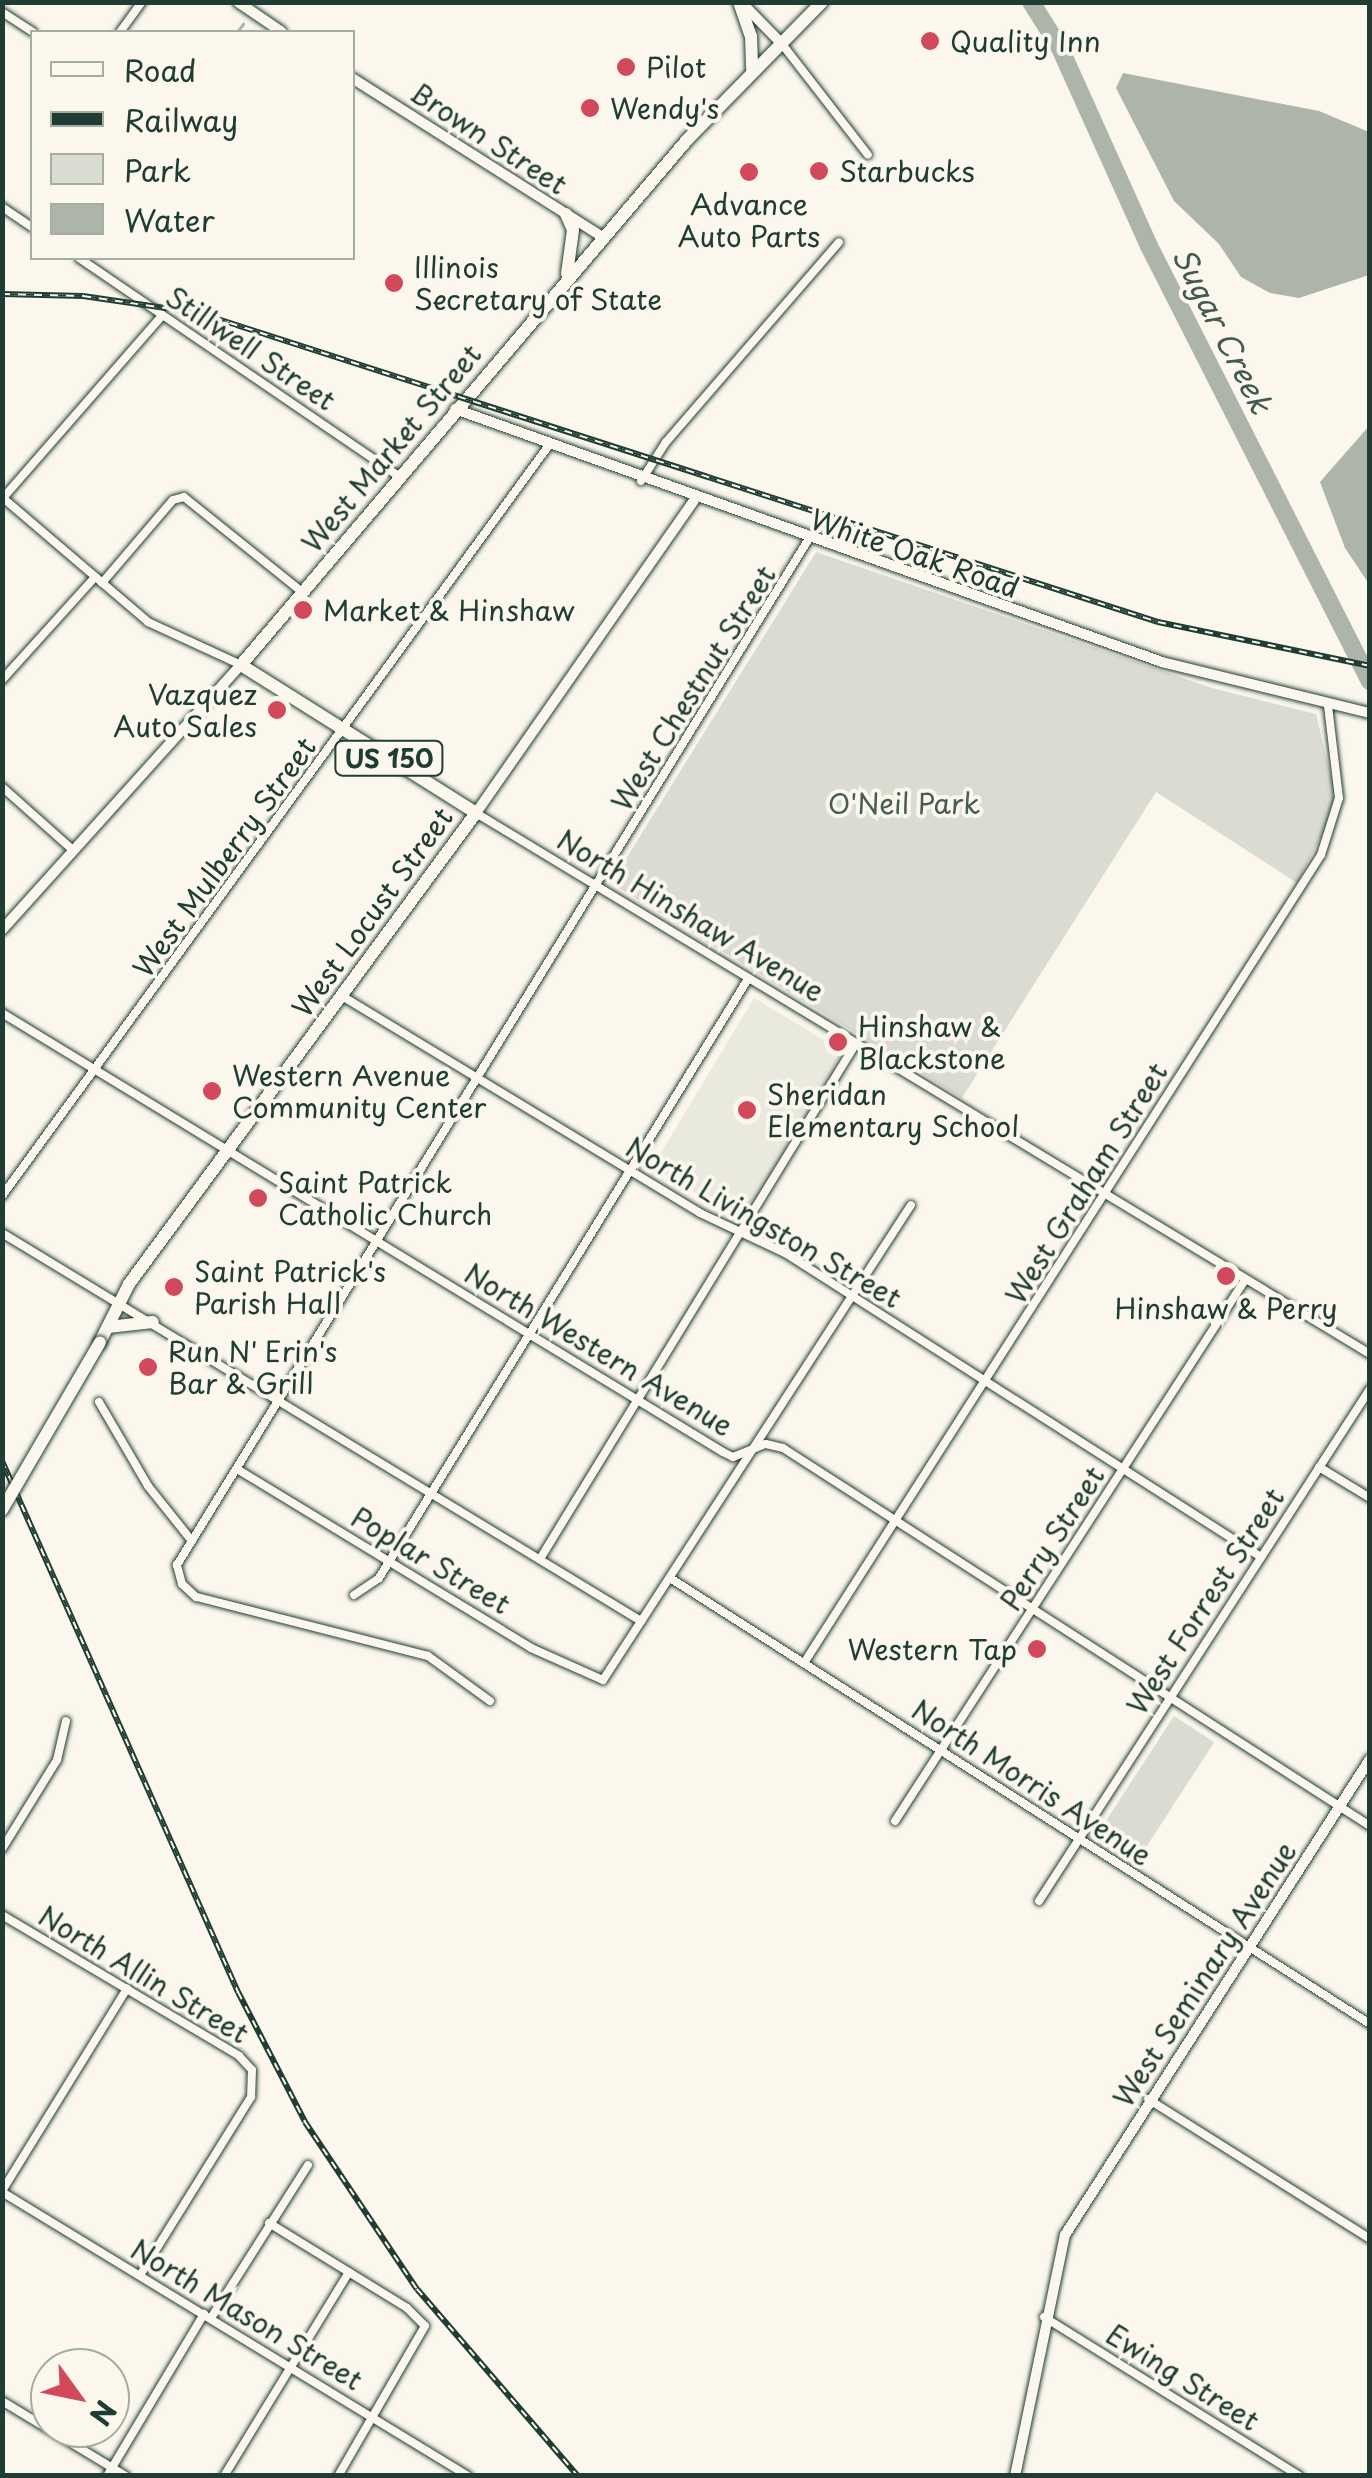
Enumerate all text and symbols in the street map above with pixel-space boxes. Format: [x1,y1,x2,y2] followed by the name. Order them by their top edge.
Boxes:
[950,24,1101,58] place label: Quality Inn
[30,30,355,260] legend
[919,30,941,52] marker: Quality Inn
[124,47,197,92] text: Road
[646,50,706,84] place label: Pilot
[615,56,637,78] marker: Pilot
[405,75,573,201] street label: Brown Street
[610,91,719,125] place label: Wendy's
[124,97,238,142] text: Railway
[579,97,601,119] marker: Wendy's
[124,147,191,192] text: Park
[839,154,975,188] place label: Starbucks
[808,160,830,182] marker: Starbucks
[738,161,760,183] marker: Advance Auto Parts
[676,187,822,253] place label: Advance Auto Parts
[124,197,215,242] text: Water
[1165,240,1281,420] water label: Sugar Creek
[414,250,663,316] place label: Illinois Secretary of State
[383,272,405,294] marker: Illinois Secretary of State
[160,279,342,417] street label: Stillwell Street
[293,335,489,561] street label: West Market Street
[805,501,1025,605] street label: White Oak Road
[603,558,783,818] street label: West Chestnut Street
[323,593,577,627] place label: Market & Hinshaw
[292,599,314,621] marker: Market & Hinshaw
[111,677,257,743] place label: Vazquez Auto Sales
[266,699,288,721] marker: Vazquez Auto Sales
[125,730,323,984] street label: West Mulberry Street
[334,738,444,778] road number: US 150
[827,786,981,820] park label: O'Neil Park
[284,800,460,1024] street label: West Locust Street
[550,821,832,1009] street label: North Hinshaw Avenue
[858,1009,1006,1075] place label: Hinshaw & Blackstone
[827,1031,849,1053] marker: Hinshaw & Blackstone
[998,1056,1174,1310] street label: West Graham Street
[232,1058,489,1124] place label: Western Avenue Community Center
[767,1077,1019,1143] place label: Sheridan Elementary School
[201,1080,223,1102] marker: Western Avenue Community Center
[736,1099,758,1121] marker: Sheridan Elementary School
[620,1129,908,1315] street label: North Livingston Street
[278,1165,494,1231] place label: Saint Patrick Catholic Church
[247,1187,269,1209] marker: Saint Patrick Catholic Church
[194,1254,387,1320] place label: Saint Patrick's Parish Hall
[460,1256,738,1442] street label: North Western Avenue
[1215,1265,1237,1287] marker: Hinshaw & Perry
[163,1276,185,1298] marker: Saint Patrick's Parish Hall
[1112,1291,1340,1325] place label: Hinshaw & Perry
[168,1334,341,1400] place label: Run N' Erin's Bar & Grill
[137,1356,159,1378] marker: Run N' Erin's Bar & Grill
[993,1460,1111,1616] street label: Perry Street
[1119,1482,1291,1720] street label: West Forrest Street
[345,1499,517,1621] street label: Poplar Street
[847,1632,1017,1666] place label: Western Tap
[1026,1638,1048,1660] marker: Western Tap
[906,1692,1158,1872] street label: North Morris Avenue
[1106,1835,1302,2113] street label: West Seminary Avenue
[32,1897,256,2051] street label: North Allin Street
[124,2231,370,2397] street label: North Mason Street
[1101,2317,1265,2437] street label: Ewing Street
[30,2348,130,2448] north arrow
[80,2393,128,2435] text: N

